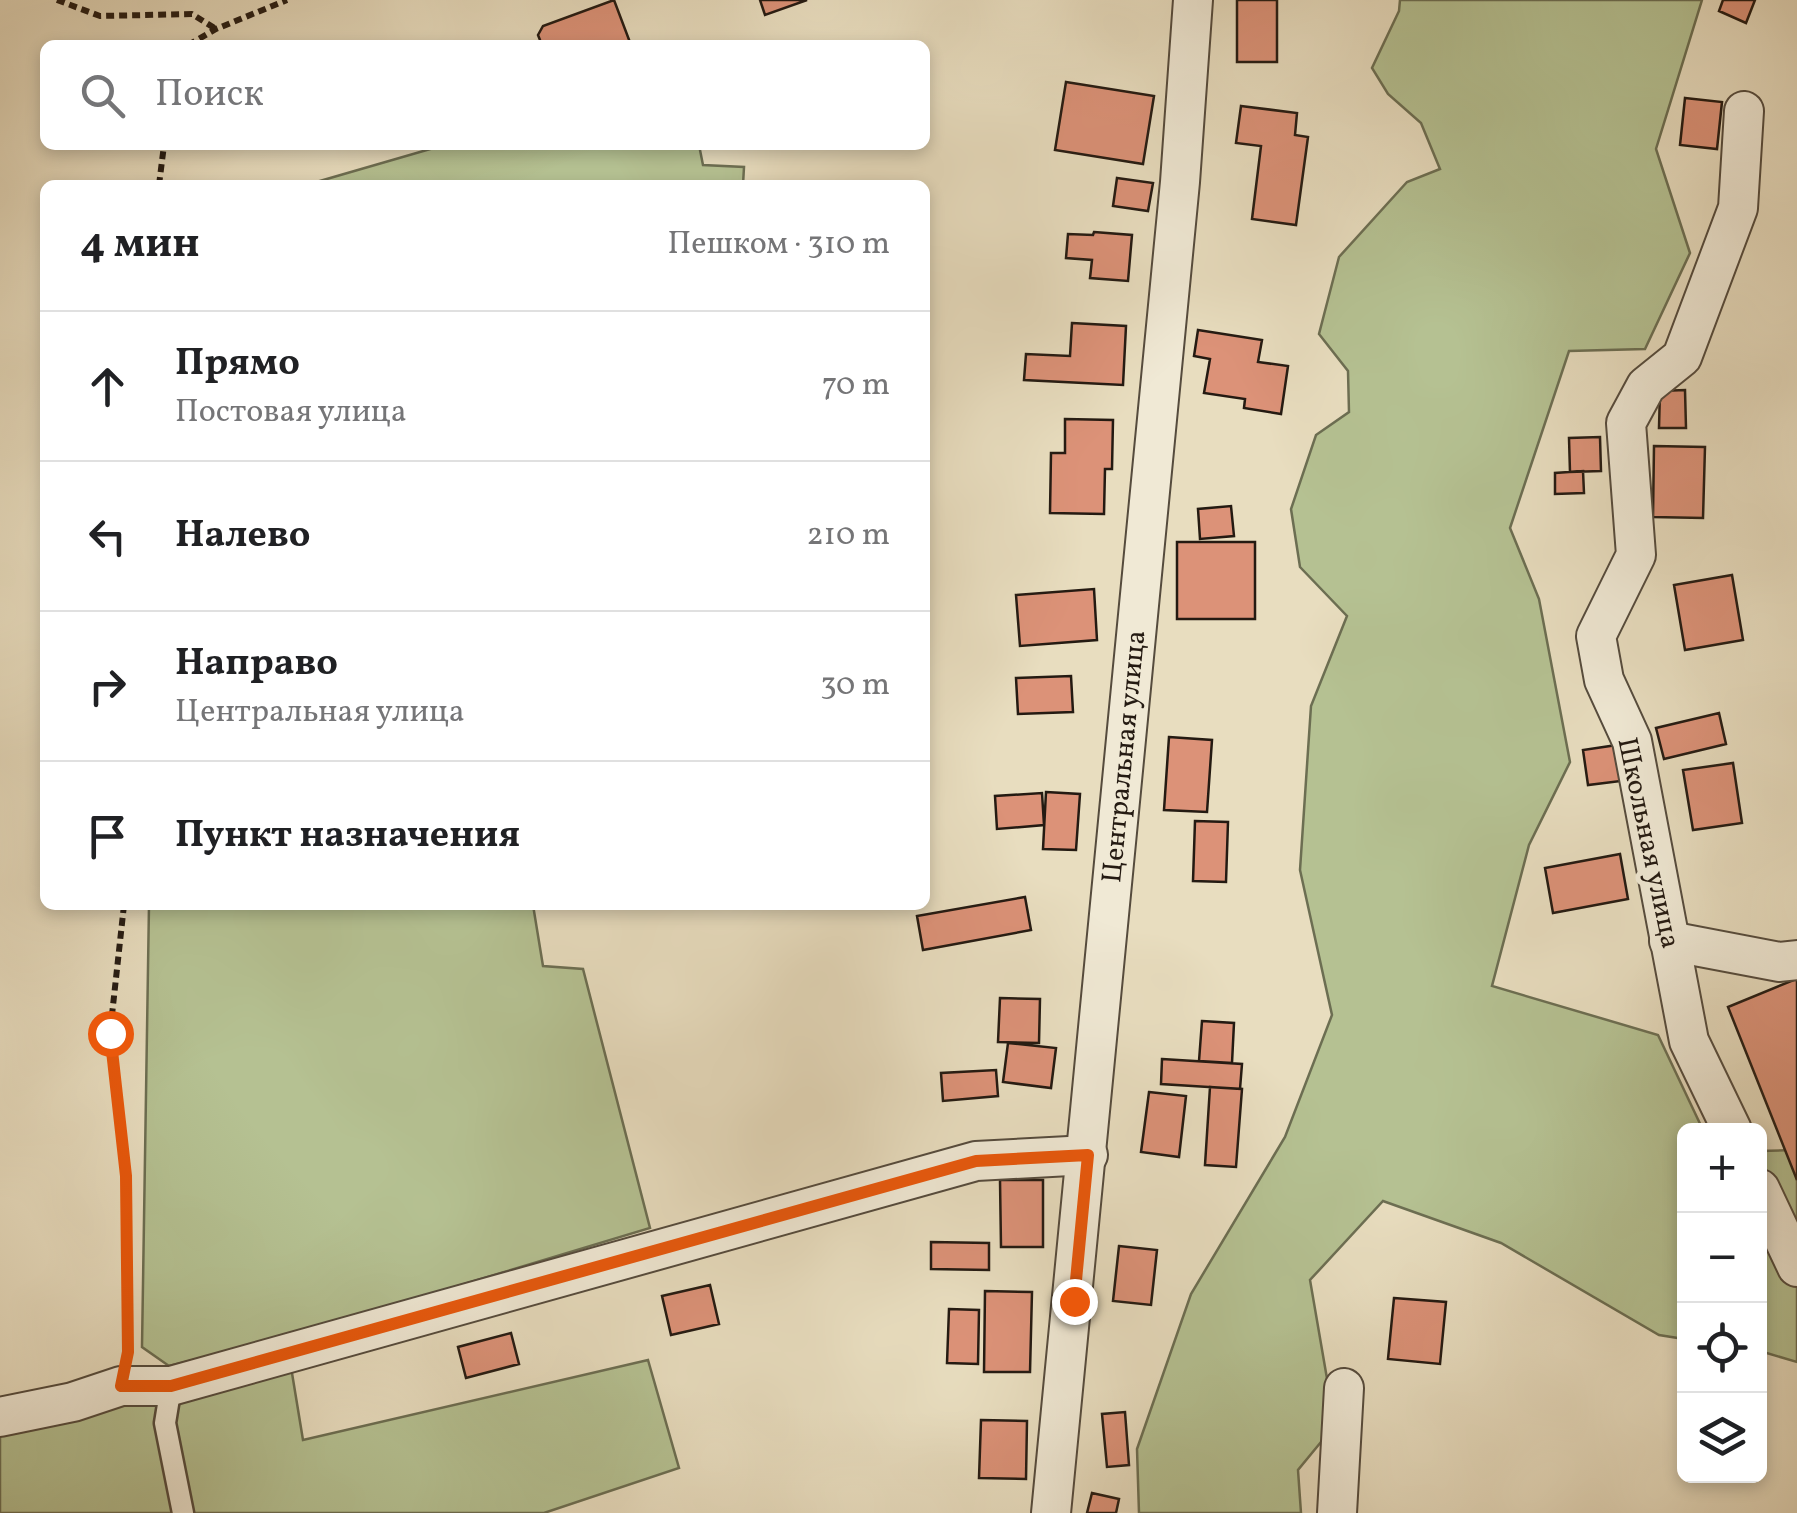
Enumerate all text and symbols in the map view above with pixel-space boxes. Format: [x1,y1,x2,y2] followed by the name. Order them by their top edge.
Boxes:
[40,40,930,150] search box
[75,68,130,123] icon: search
[155,69,264,122] text: Поиск
[80,216,200,275] text: 4 мин
[668,223,890,267] text: Пешком · 310 m
[175,338,300,391] text: Прямо
[80,359,135,414] icon: ahead
[822,364,890,408] text: 70 m
[175,391,407,435] text: Постовая улица
[80,509,135,564] icon: left
[175,510,311,563] text: Налево
[806,514,890,558] text: 210 m
[1093,628,1156,885] street label: Центральная улица
[175,638,338,691] text: Направо
[80,659,135,714] icon: right
[820,664,890,708] text: 30 m
[175,691,465,735] text: Центральная улица
[1607,734,1689,952] street label: Школьная улица
[80,809,135,864] icon: arrive
[175,810,520,863] text: Пункт назначения
[88,1011,134,1057] route start
[1677,1123,1767,1483] map controls
[1677,1123,1767,1213] button: +
[1677,1213,1767,1303] button: −
[1052,1279,1098,1325] route end
[1677,1303,1767,1393] button: locate
[1677,1393,1767,1483] button: layers

